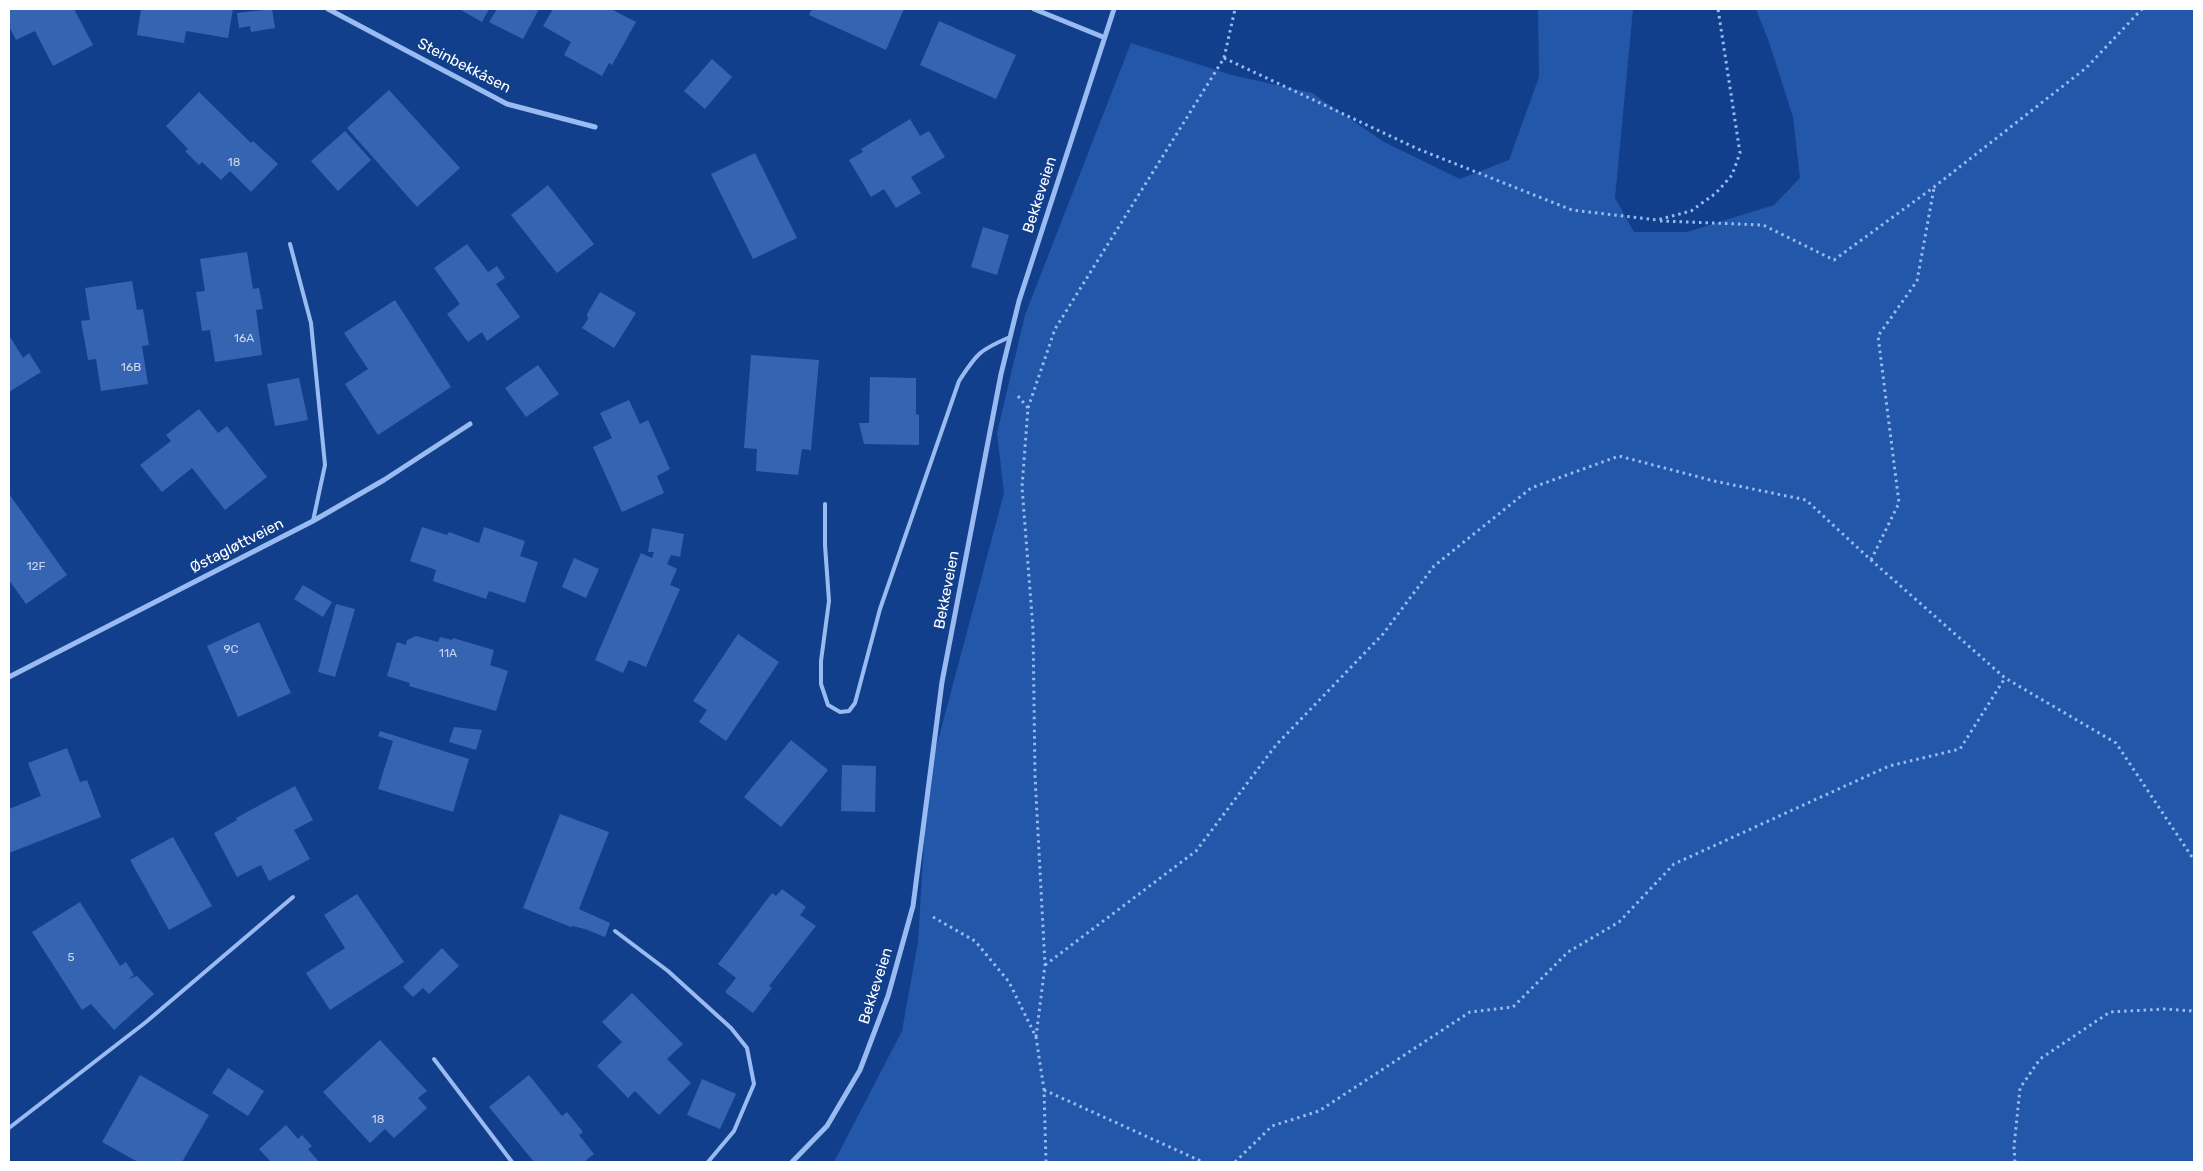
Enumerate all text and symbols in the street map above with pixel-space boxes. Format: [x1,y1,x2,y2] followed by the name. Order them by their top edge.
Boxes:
[414,35,514,97] street label: Steinbekkåsen
[1019,155,1061,235] street label: Bekkeveien
[228,156,240,170] house number: 18
[234,332,254,346] house number: 16A
[121,361,141,375] house number: 16B
[187,515,287,577] street label: Østagløttveien
[931,549,963,631] street label: Bekkeveien
[26,560,46,574] house number: 12F
[223,643,239,657] house number: 9C
[439,647,457,661] house number: 11A
[855,946,897,1026] street label: Bekkeveien
[67,951,75,965] house number: 5
[372,1113,384,1127] house number: 18

